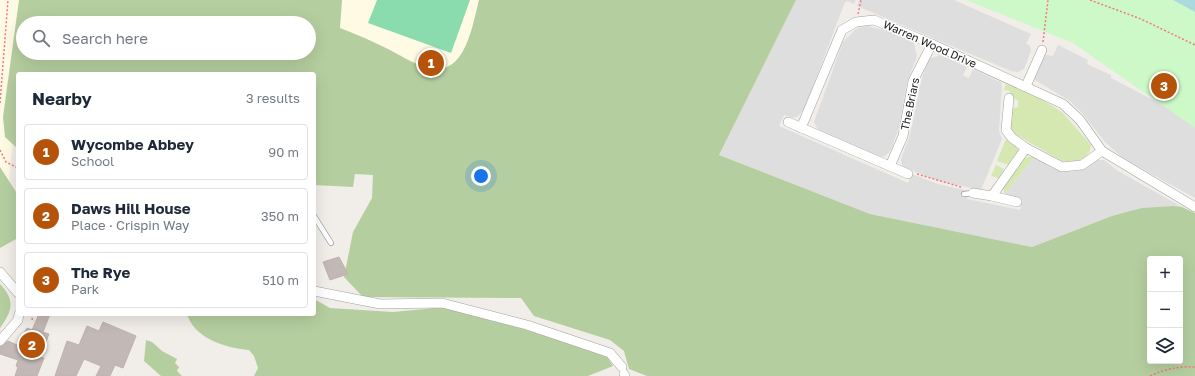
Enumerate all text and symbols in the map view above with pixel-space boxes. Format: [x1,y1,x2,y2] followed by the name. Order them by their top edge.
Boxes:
[16,16,316,60] search box
[882,17,979,70] street label: Warren Wood Drive
[30,27,52,49] icon: search
[62,29,148,47] text: Search here
[418,48,444,78] pin: 1
[1151,71,1177,101] pin: 3
[898,76,921,131] street label: The Briars
[32,88,92,109] text: Nearby
[246,90,300,106] text: 3 results
[71,135,194,153] text: Wycombe Abbey
[43,144,49,160] text: 1
[268,144,299,160] text: 90 m
[71,153,114,169] text: School
[471,166,491,186] your location
[71,199,191,217] text: Daws Hill House
[42,208,50,224] text: 2
[261,208,299,224] text: 350 m
[71,217,189,233] text: Place · Crispin Way
[1147,256,1183,364] map controls
[1147,256,1183,292] button: +
[71,263,130,281] text: The Rye
[42,272,50,288] text: 3
[262,272,299,288] text: 510 m
[71,281,99,297] text: Park
[1147,292,1183,328] button: −
[1147,328,1183,364] button: layers
[19,330,45,360] pin: 2

